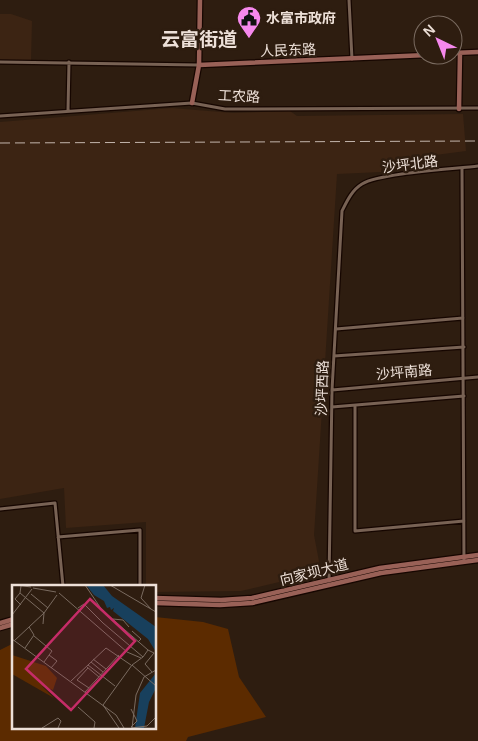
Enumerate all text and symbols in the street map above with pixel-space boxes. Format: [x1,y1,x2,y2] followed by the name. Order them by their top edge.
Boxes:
[236,5,262,39] public building icon: 水富市政府
[266,10,336,26] place label: 水富市政府
[413,15,463,65] north arrow
[420,21,438,40] text: N
[161,29,237,50] district label: 云富街道
[260,41,316,59] street label: 人民东路
[218,87,260,105] street label: 工农路
[381,153,439,175] street label: 沙坪北路
[313,360,331,416] street label: 沙坪西路
[375,362,433,382] street label: 沙坪南路
[278,556,350,588] street label: 向家坝大道
[12,585,156,728] inset map

